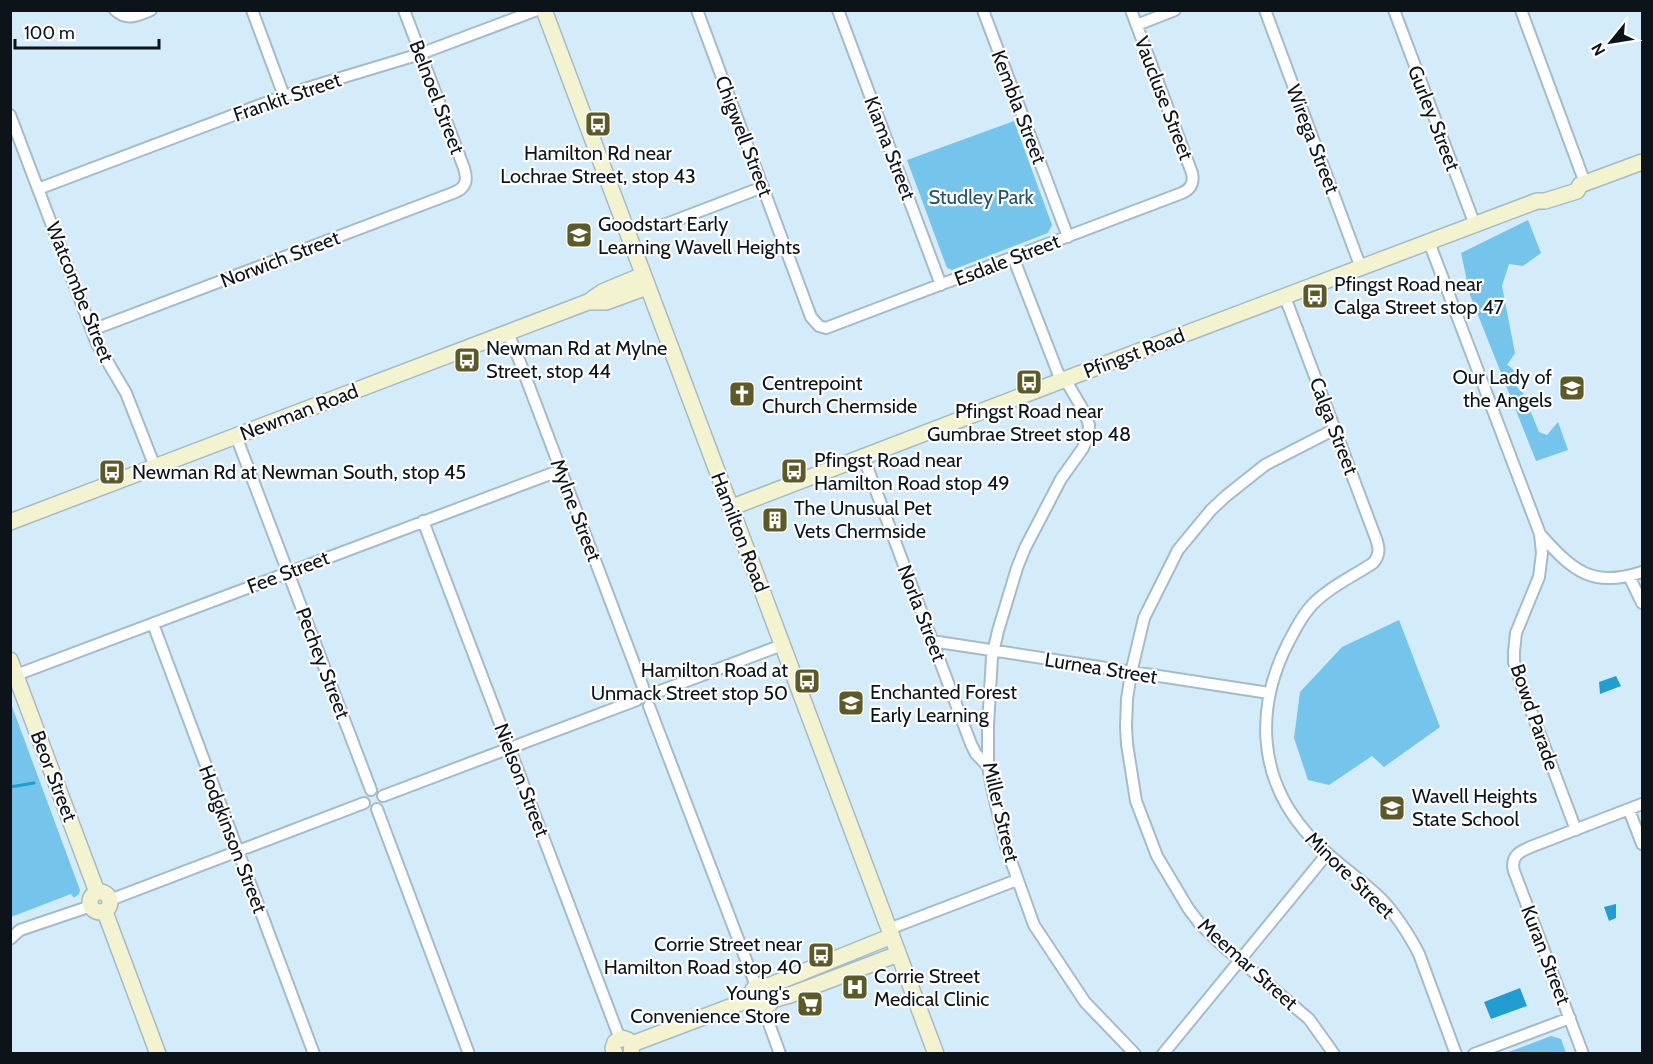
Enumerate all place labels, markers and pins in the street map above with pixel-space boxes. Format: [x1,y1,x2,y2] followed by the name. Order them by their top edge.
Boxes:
[583,109,613,139] bus stop icon: Hamilton Rd near Lochrae Street, stop 43
[500,141,696,188] place label: Hamilton Rd near Lochrae Street, stop 43
[598,212,800,259] place label: Goodstart Early Learning Wavell Heights
[564,220,594,250] school or university icon: Goodstart Early Learning Wavell Heights
[1334,272,1504,319] place label: Pfingst Road near Calga Street stop 47
[1300,281,1330,311] bus stop icon: Pfingst Road near Calga Street stop 47
[486,336,667,383] place label: Newman Rd at Mylne Street, stop 44
[452,345,482,375] bus stop icon: Newman Rd at Mylne Street, stop 44
[1453,365,1552,412] place label: Our Lady of the Angels
[1014,367,1044,397] bus stop icon: Pfingst Road near Gumbrae Street stop 48
[762,371,917,418] place label: Centrepoint Church Chermside
[1557,373,1587,403] school or university icon: Our Lady of the Angels
[727,379,757,409] church icon: Centrepoint Church Chermside
[927,399,1131,446] place label: Pfingst Road near Gumbrae Street stop 48
[814,448,1010,495] place label: Pfingst Road near Hamilton Road stop 49
[779,456,809,486] bus stop icon: Pfingst Road near Hamilton Road stop 49
[97,457,127,487] bus stop icon: Newman Rd at Newman South, stop 45
[132,460,466,484] place label: Newman Rd at Newman South, stop 45
[794,496,932,543] place label: The Unusual Pet Vets Chermside
[760,505,790,535] building icon: The Unusual Pet Vets Chermside
[591,658,788,705] place label: Hamilton Road at Unmack Street stop 50
[792,666,822,696] bus stop icon: Hamilton Road at Unmack Street stop 50
[870,680,1017,727] place label: Enchanted Forest Early Learning
[836,688,866,718] school or university icon: Enchanted Forest Early Learning
[1412,784,1537,831] place label: Wavell Heights State School
[1377,793,1407,823] school or university icon: Wavell Heights State School
[604,932,803,979] place label: Corrie Street near Hamilton Road stop 40
[806,940,836,970] bus stop icon: Corrie Street near Hamilton Road stop 40
[874,964,989,1011] place label: Corrie Street Medical Clinic
[840,972,870,1002] hospital icon: Corrie Street Medical Clinic
[630,981,790,1028] place label: Young's Convenience Store
[795,989,825,1019] supermarket icon: Young's Convenience Store

